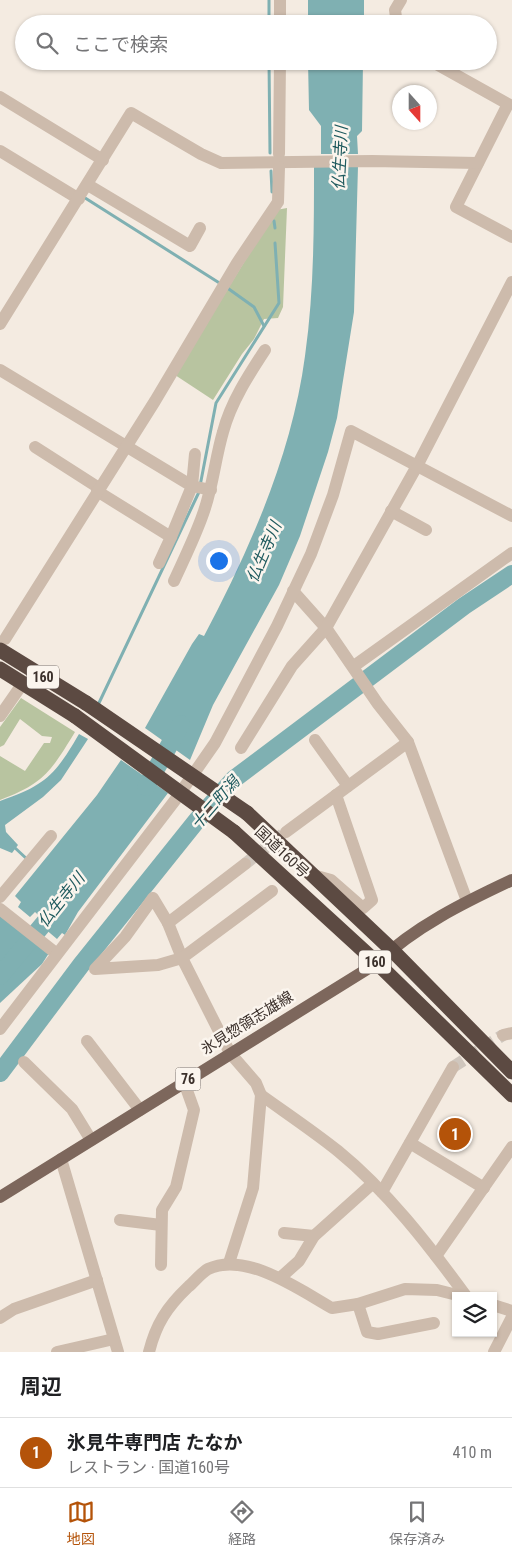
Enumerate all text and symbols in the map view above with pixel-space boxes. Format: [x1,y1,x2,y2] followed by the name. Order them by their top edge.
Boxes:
[15,15,497,70] search box
[33,29,61,57] icon: search
[73,33,168,56] text: ここで検索
[392,85,437,130] north arrow
[329,124,351,190] water label: 仏生寺川
[243,517,286,585] water label: 仏生寺川
[206,548,232,574] your location
[27,666,59,689] road number: 160
[187,771,244,833] water label: 十二町潟
[251,822,313,882] street label: 国道160号
[33,868,90,931] water label: 仏生寺川
[359,950,391,974] road number: 160
[198,988,296,1058] street label: 氷見惣領志雄線
[176,1068,200,1090] road number: 76
[439,1115,471,1153] pin: 1
[452,1292,497,1337] map controls
[452,1292,497,1337] button: layers
[20,1375,62,1399] text: 周辺
[67,1431,242,1454] text: 氷見牛専門店 たなか
[32,1443,40,1462] text: 1
[453,1443,492,1462] text: 410 m
[67,1458,230,1477] text: レストラン · 国道160号
[67,1498,95,1548] tab: 地図
[228,1498,256,1548] tab: 経路
[389,1498,445,1548] tab: 保存済み

